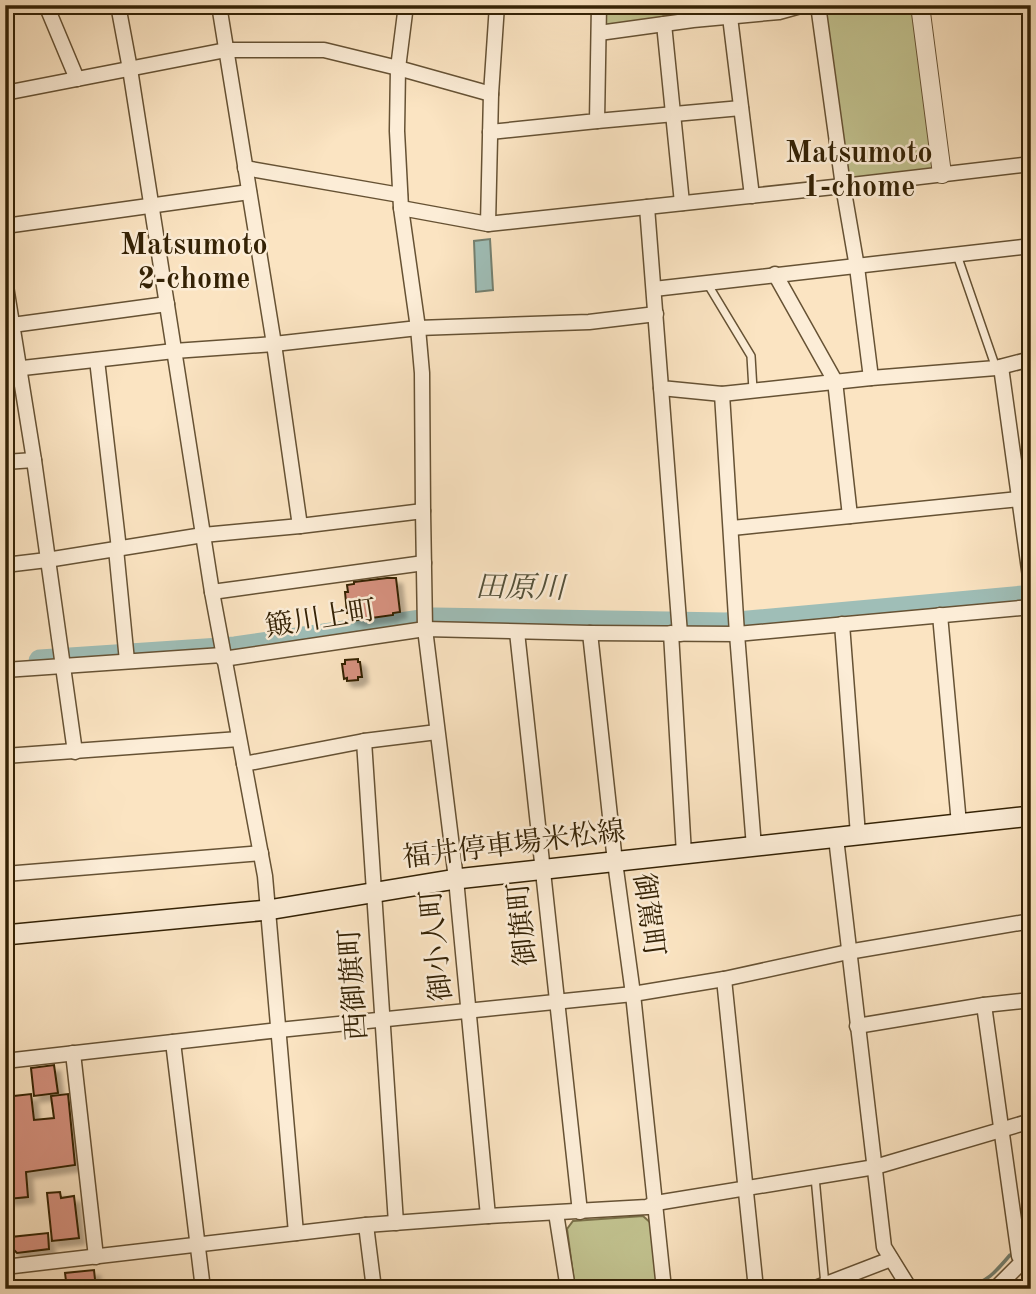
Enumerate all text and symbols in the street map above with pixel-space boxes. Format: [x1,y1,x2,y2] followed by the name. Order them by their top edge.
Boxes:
[785,139,933,203] district label: Matsumoto 1-chome
[120,231,268,295] district label: Matsumoto 2-chome
[475,571,568,605] water label: 田原川
[263,594,379,643] street label: 簸川上町
[401,815,627,874] street label: 福井停車場米松線
[627,871,670,959] street label: 御駕町
[503,881,542,968] street label: 御旗町
[415,888,458,1002] street label: 御小人町
[334,927,373,1041] street label: 西御旗町

